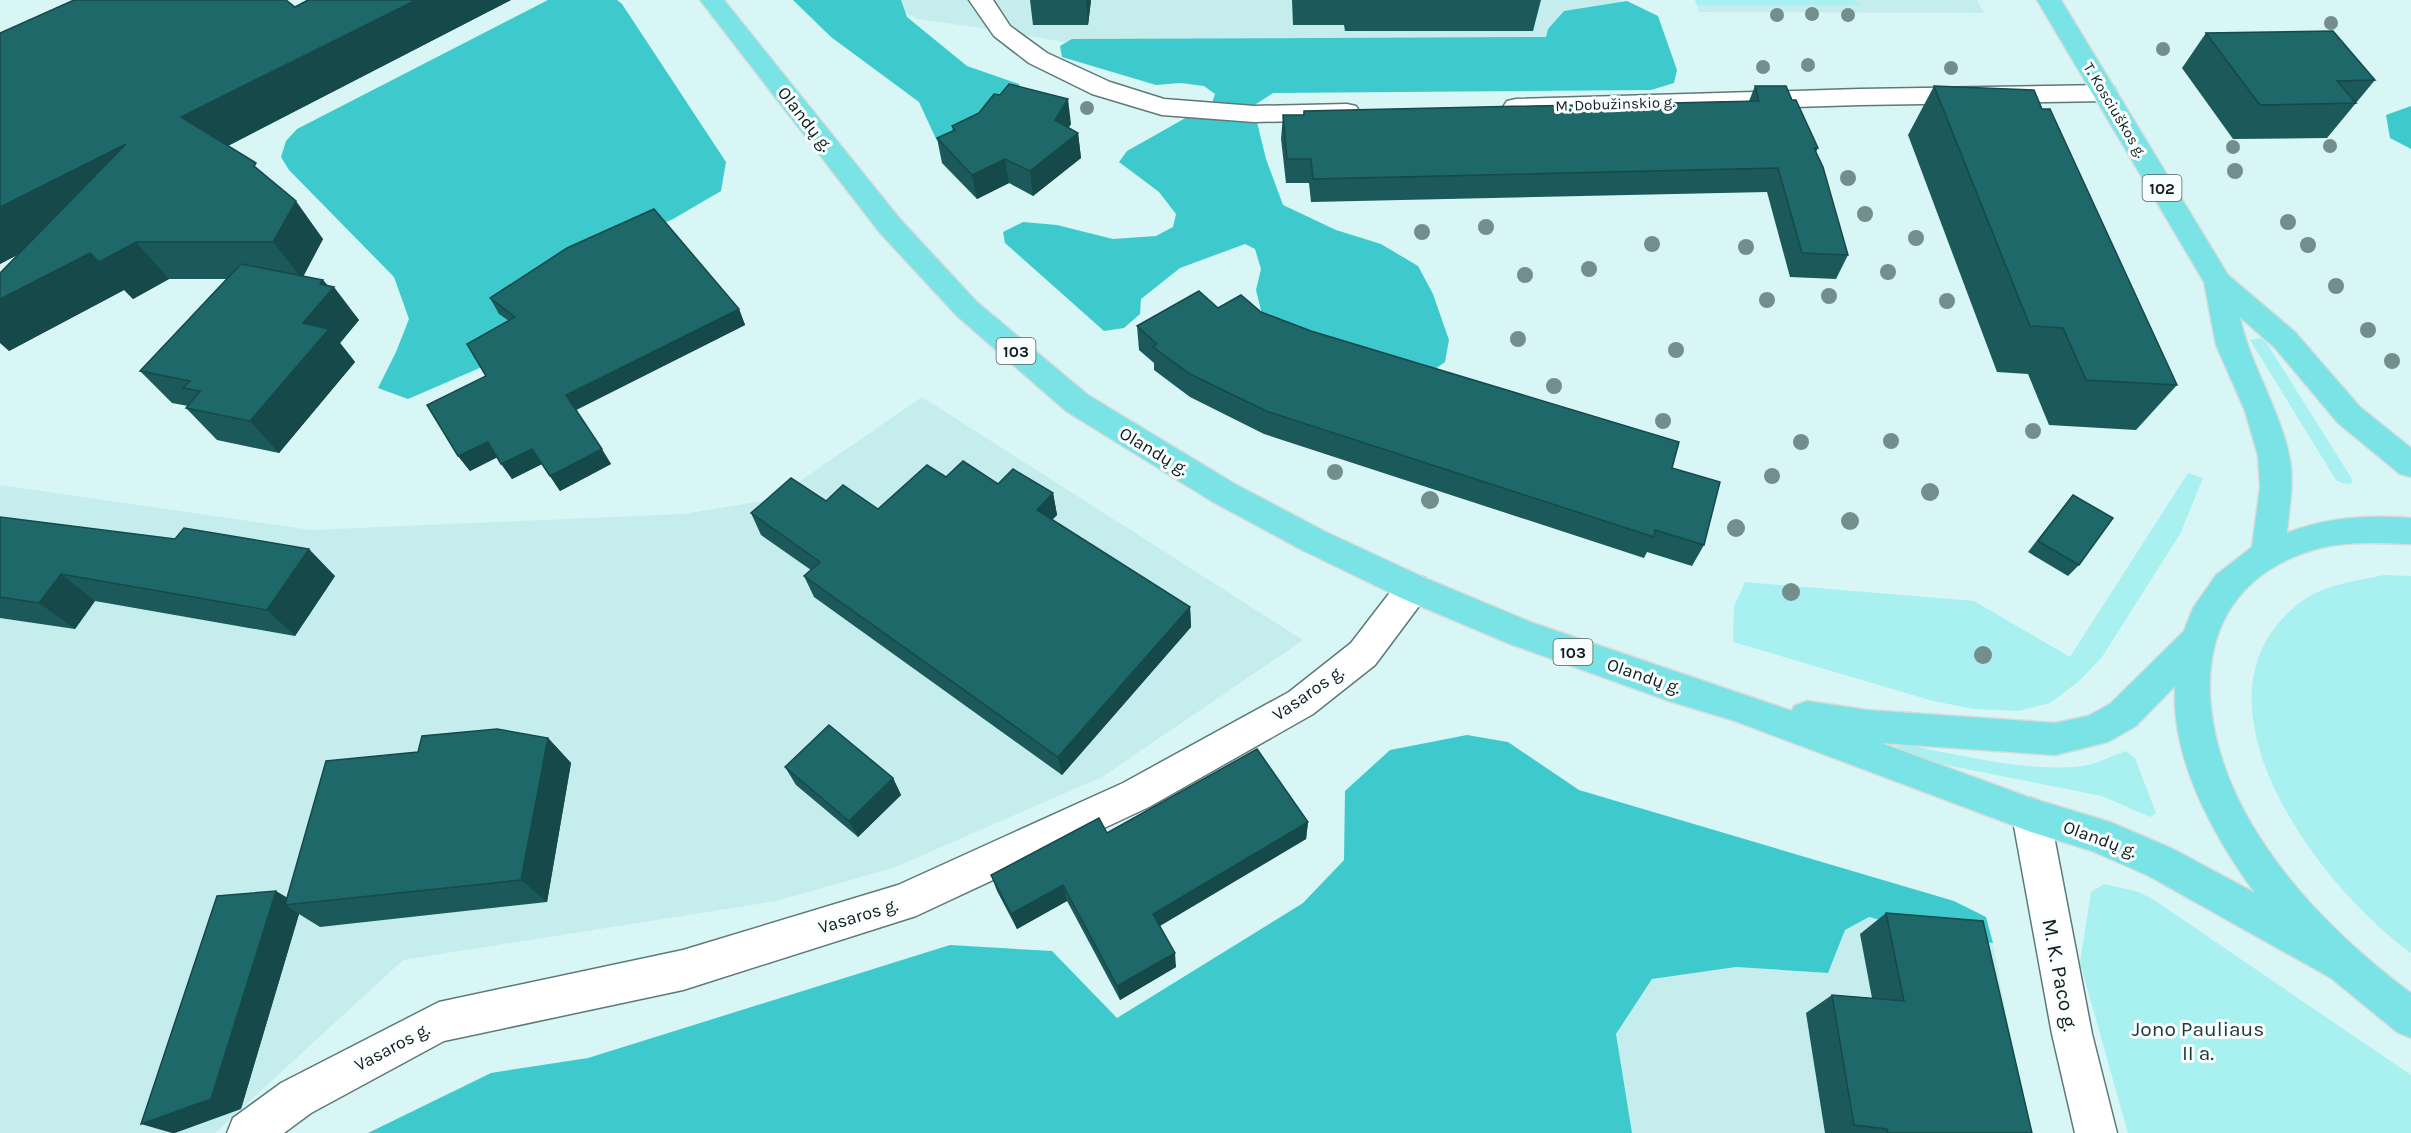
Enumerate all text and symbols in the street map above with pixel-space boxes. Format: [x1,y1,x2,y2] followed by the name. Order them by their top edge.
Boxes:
[2080,59,2151,161] street label: T. Kosciuškos g.
[773,82,837,156] street label: Olandų g.
[1555,93,1675,115] street label: M. Dobužinskio g.
[2142,175,2182,201] road number: 102
[996,338,1036,364] road number: 103
[1115,422,1193,480] street label: Olandų g.
[1554,639,1592,665] road number: 103
[1604,653,1684,699] street label: Olandų g.
[1268,660,1348,726] street label: Vasaros g.
[2060,816,2140,862] street label: Olandų g.
[815,893,901,939] street label: Vasaros g.
[2037,917,2083,1034] street label: M. K. Paco g.
[2132,1017,2264,1065] park label: Jono Pauliaus II a.
[351,1018,433,1076] street label: Vasaros g.

